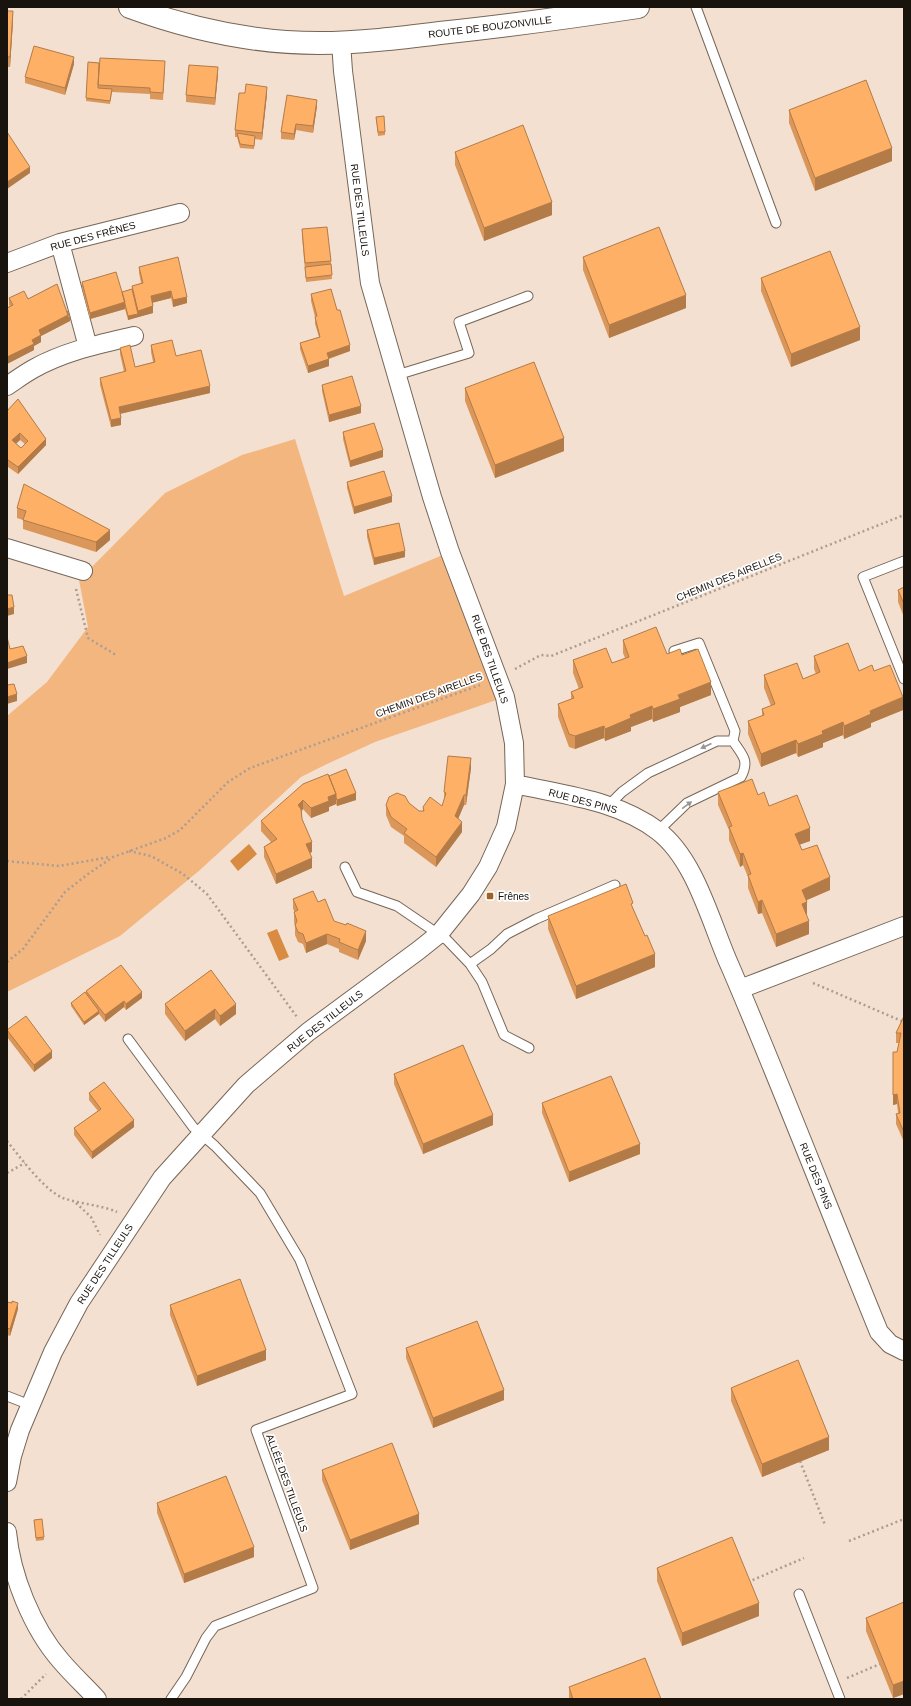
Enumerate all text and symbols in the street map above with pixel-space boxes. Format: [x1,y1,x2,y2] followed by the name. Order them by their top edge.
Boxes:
[428,14,553,40] street label: ROUTE DE BOUZONVILLE
[349,163,371,257] street label: RUE DES TILLEULS
[49,218,137,253] street label: RUE DES FRÊNES
[675,551,784,603] street label: CHEMIN DES AIRELLES
[470,613,510,705] street label: RUE DES TILLEULS
[374,670,484,719] street label: CHEMIN DES AIRELLES
[701,743,712,749] one-way arrow
[547,787,619,816] street label: RUE DES PINS
[681,800,692,809] one-way arrow
[485,891,495,901] marker: Frênes
[498,891,529,902] place label: Frênes
[285,988,365,1054] street label: RUE DES TILLEULS
[798,1141,834,1211] street label: RUE DES PINS
[75,1222,135,1306] street label: RUE DES TILLEULS
[264,1432,311,1534] street label: ALLÉE DES TILLEULS

